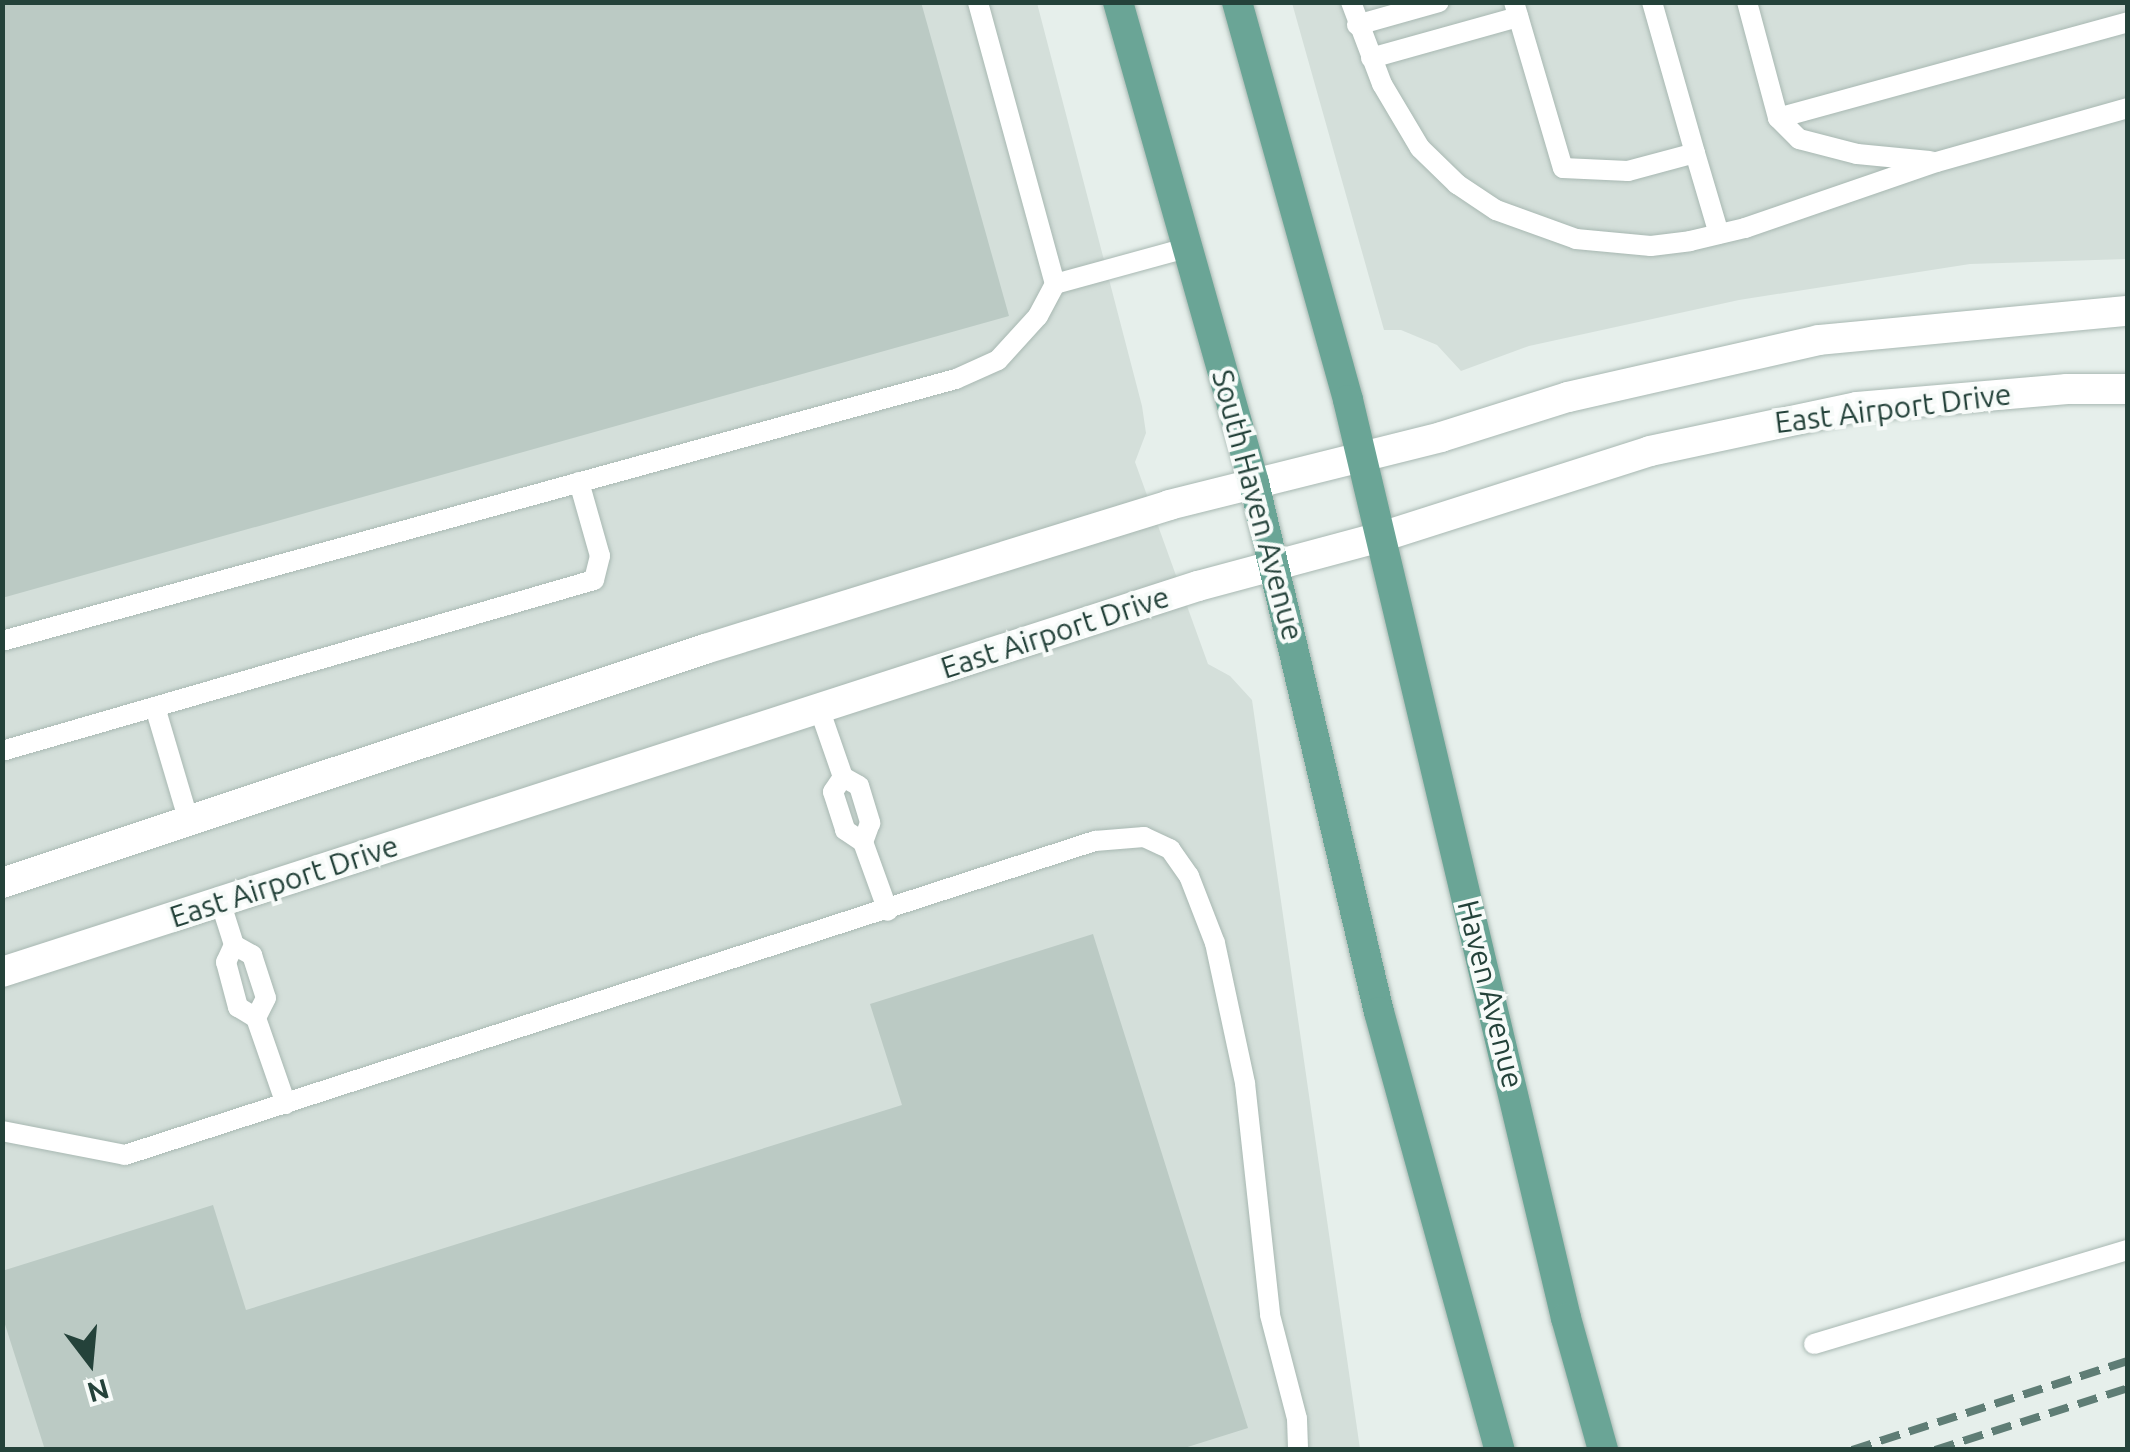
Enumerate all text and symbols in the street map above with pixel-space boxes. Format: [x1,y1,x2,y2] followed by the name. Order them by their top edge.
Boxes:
[1205,366,1311,644] street label: South Haven Avenue
[1773,376,2013,440] street label: East Airport Drive
[936,578,1174,686] street label: East Airport Drive
[165,827,403,935] street label: East Airport Drive
[1450,896,1532,1092] street label: Haven Avenue
[40,1312,140,1412] north arrow
[84,1374,113,1409] text: N

